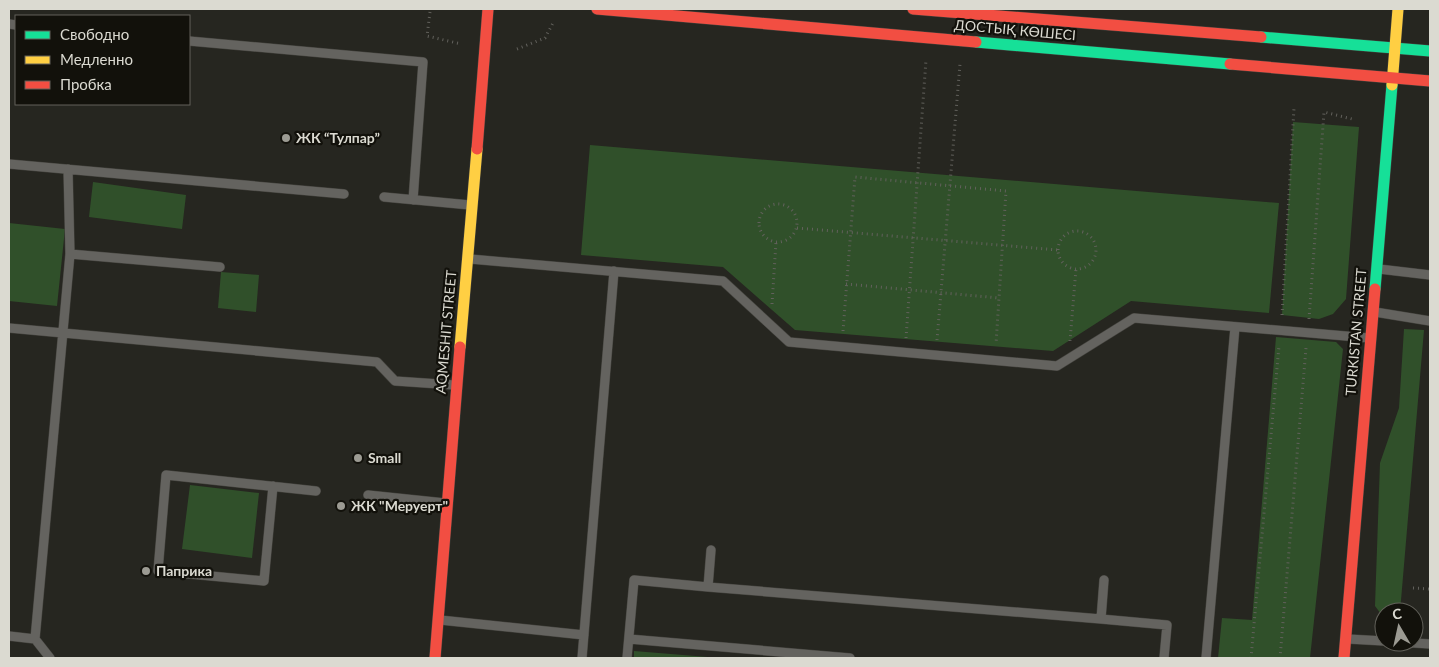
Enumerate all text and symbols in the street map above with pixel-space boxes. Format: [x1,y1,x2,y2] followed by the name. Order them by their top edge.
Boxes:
[15,15,190,105] legend
[953,16,1077,43] street label: ДОСТЫҚ КӨШЕСІ
[60,25,129,43] text: Свободно
[60,50,133,68] text: Медленно
[60,75,112,93] text: Пробка
[296,129,380,146] place label: ЖК “Тулпар”
[280,132,292,144] marker: ЖК “Тулпар”
[1341,267,1370,397] street label: TURKISTAN STREET
[432,269,459,395] street label: AQMESHIT STREET
[368,449,401,466] place label: Small
[352,452,364,464] marker: Small
[351,497,448,514] place label: ЖК "Меруерт"
[335,500,347,512] marker: ЖК "Меруерт"
[156,562,212,579] place label: Паприка
[140,565,152,577] marker: Паприка
[1374,602,1424,652] north arrow
[1391,604,1404,623] text: С

